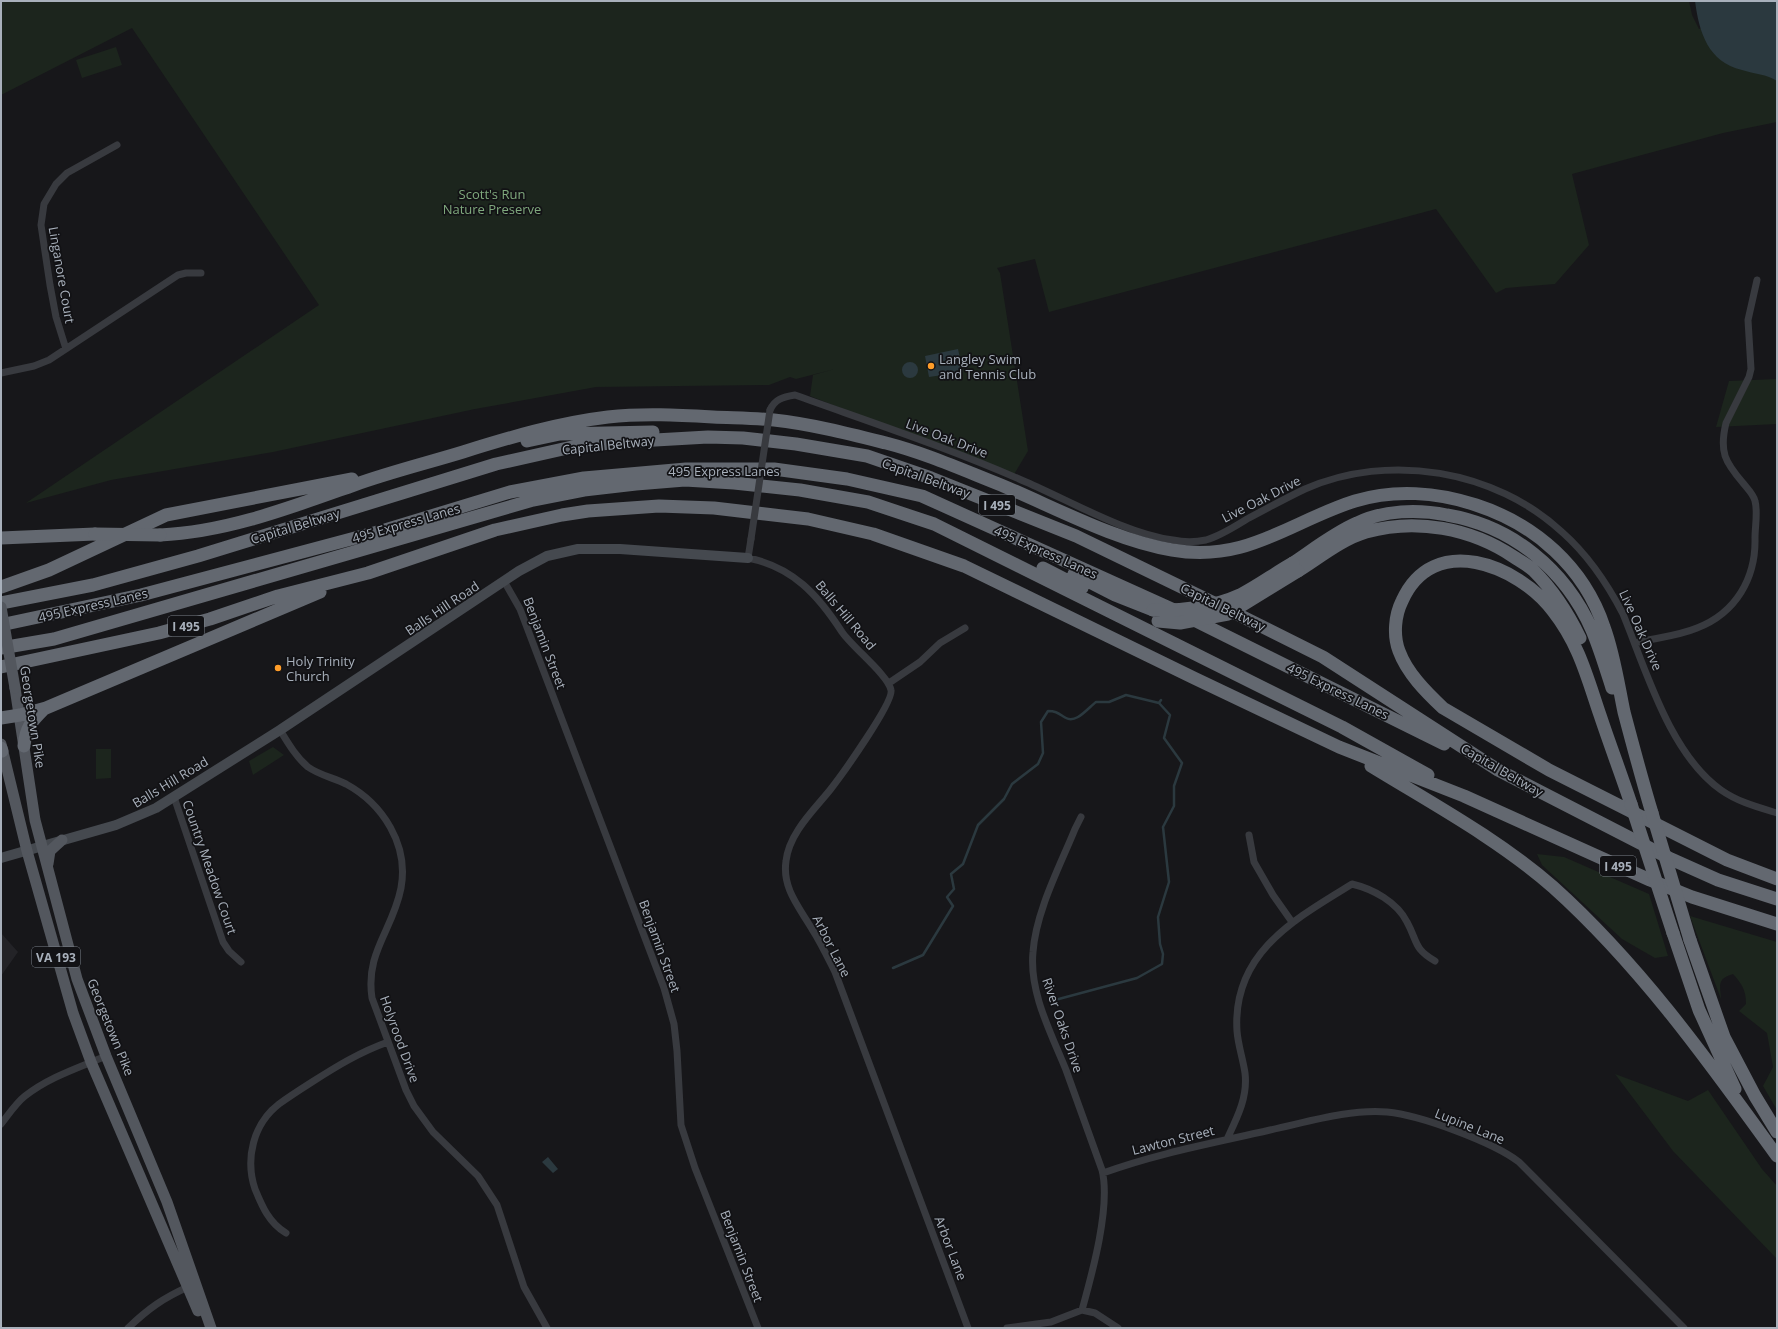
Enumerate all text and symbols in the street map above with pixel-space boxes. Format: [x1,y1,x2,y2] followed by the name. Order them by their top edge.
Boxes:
[443,185,541,218] park label: Scott's Run Nature Preserve
[45,225,79,325] street label: Linganore Court
[939,350,1036,383] place label: Langley Swim and Tennis Club
[926,361,936,371] marker: Langley Swim and Tennis Club
[903,414,991,462] street label: Live Oak Drive
[561,431,655,459] street label: Capital Beltway
[879,454,973,502] street label: Capital Beltway
[668,462,780,480] street label: 495 Express Lanes
[1218,471,1304,527] street label: Live Oak Drive
[979,495,1015,515] road number: I 495
[350,499,462,547] street label: 495 Express Lanes
[248,504,342,548] street label: Capital Beltway
[991,521,1101,583] street label: 495 Express Lanes
[812,576,880,654] street label: Balls Hill Road
[401,577,483,639] street label: Balls Hill Road
[1177,579,1269,636] street label: Capital Beltway
[37,584,149,626] street label: 495 Express Lanes
[1615,587,1667,673] street label: Live Oak Drive
[519,594,571,692] street label: Benjamin Street
[168,616,204,636] road number: I 495
[286,652,355,685] place label: Holy Trinity Church
[1284,658,1392,724] street label: 495 Express Lanes
[273,663,283,673] marker: Holy Trinity Church
[16,665,50,769] street label: Georgetown Pike
[1457,739,1547,801] street label: Capital Beltway
[129,752,211,812] street label: Balls Hill Road
[179,797,242,937] street label: Country Meadow Court
[1600,856,1636,876] road number: I 495
[635,897,685,995] street label: Benjamin Street
[809,912,855,980] street label: Arbor Lane
[32,947,80,967] road number: VA 193
[1038,975,1088,1075] street label: River Oaks Drive
[83,976,139,1078] street label: Georgetown Pike
[376,993,424,1085] street label: Holyrood Drive
[1432,1104,1508,1148] street label: Lupine Lane
[1130,1121,1216,1159] street label: Lawton Street
[716,1207,768,1305] street label: Benjamin Street
[931,1213,971,1283] street label: Arbor Lane

